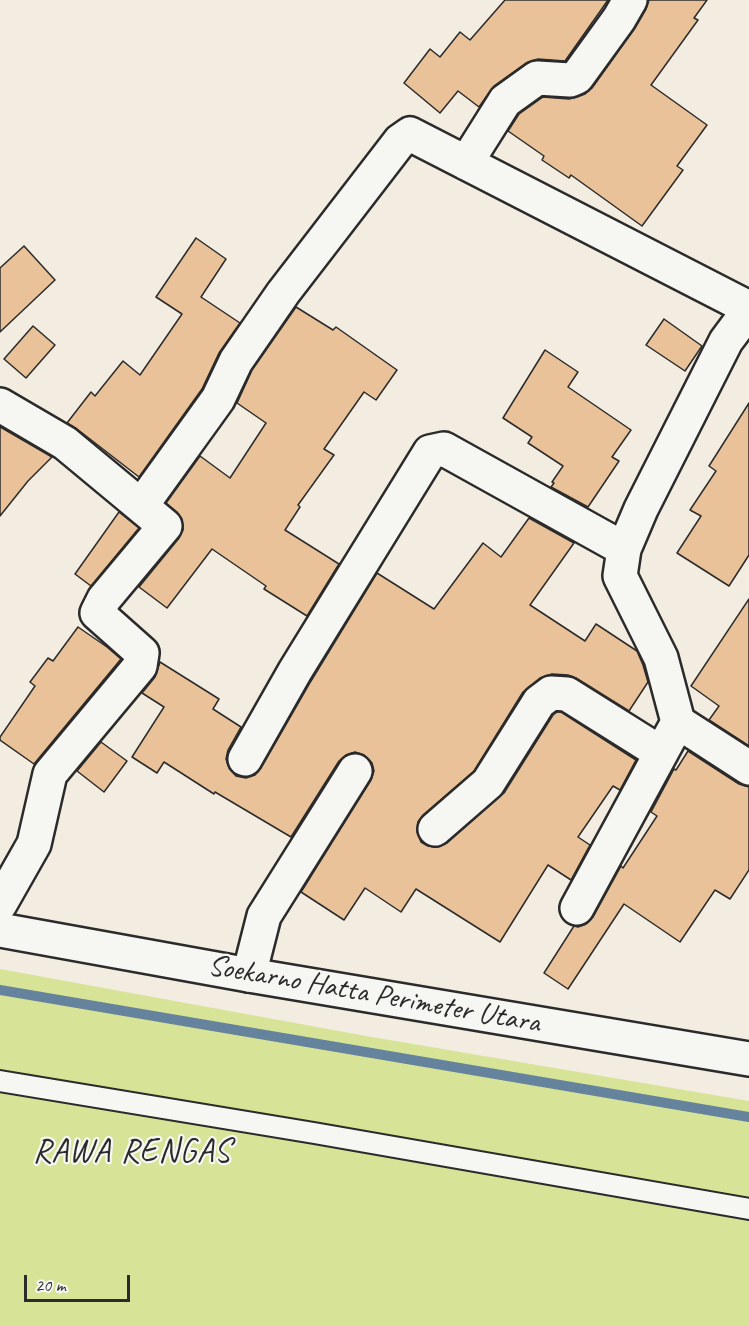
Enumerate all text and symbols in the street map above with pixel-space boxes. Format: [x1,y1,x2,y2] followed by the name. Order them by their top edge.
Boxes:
[205,948,543,1042] street label: Soekarno Hatta Perimeter Utara
[33,1132,231,1172] district label: RAWA RENGAS
[27,1263,134,1301] scale bar
[35,1274,66,1296] text: 20 m

